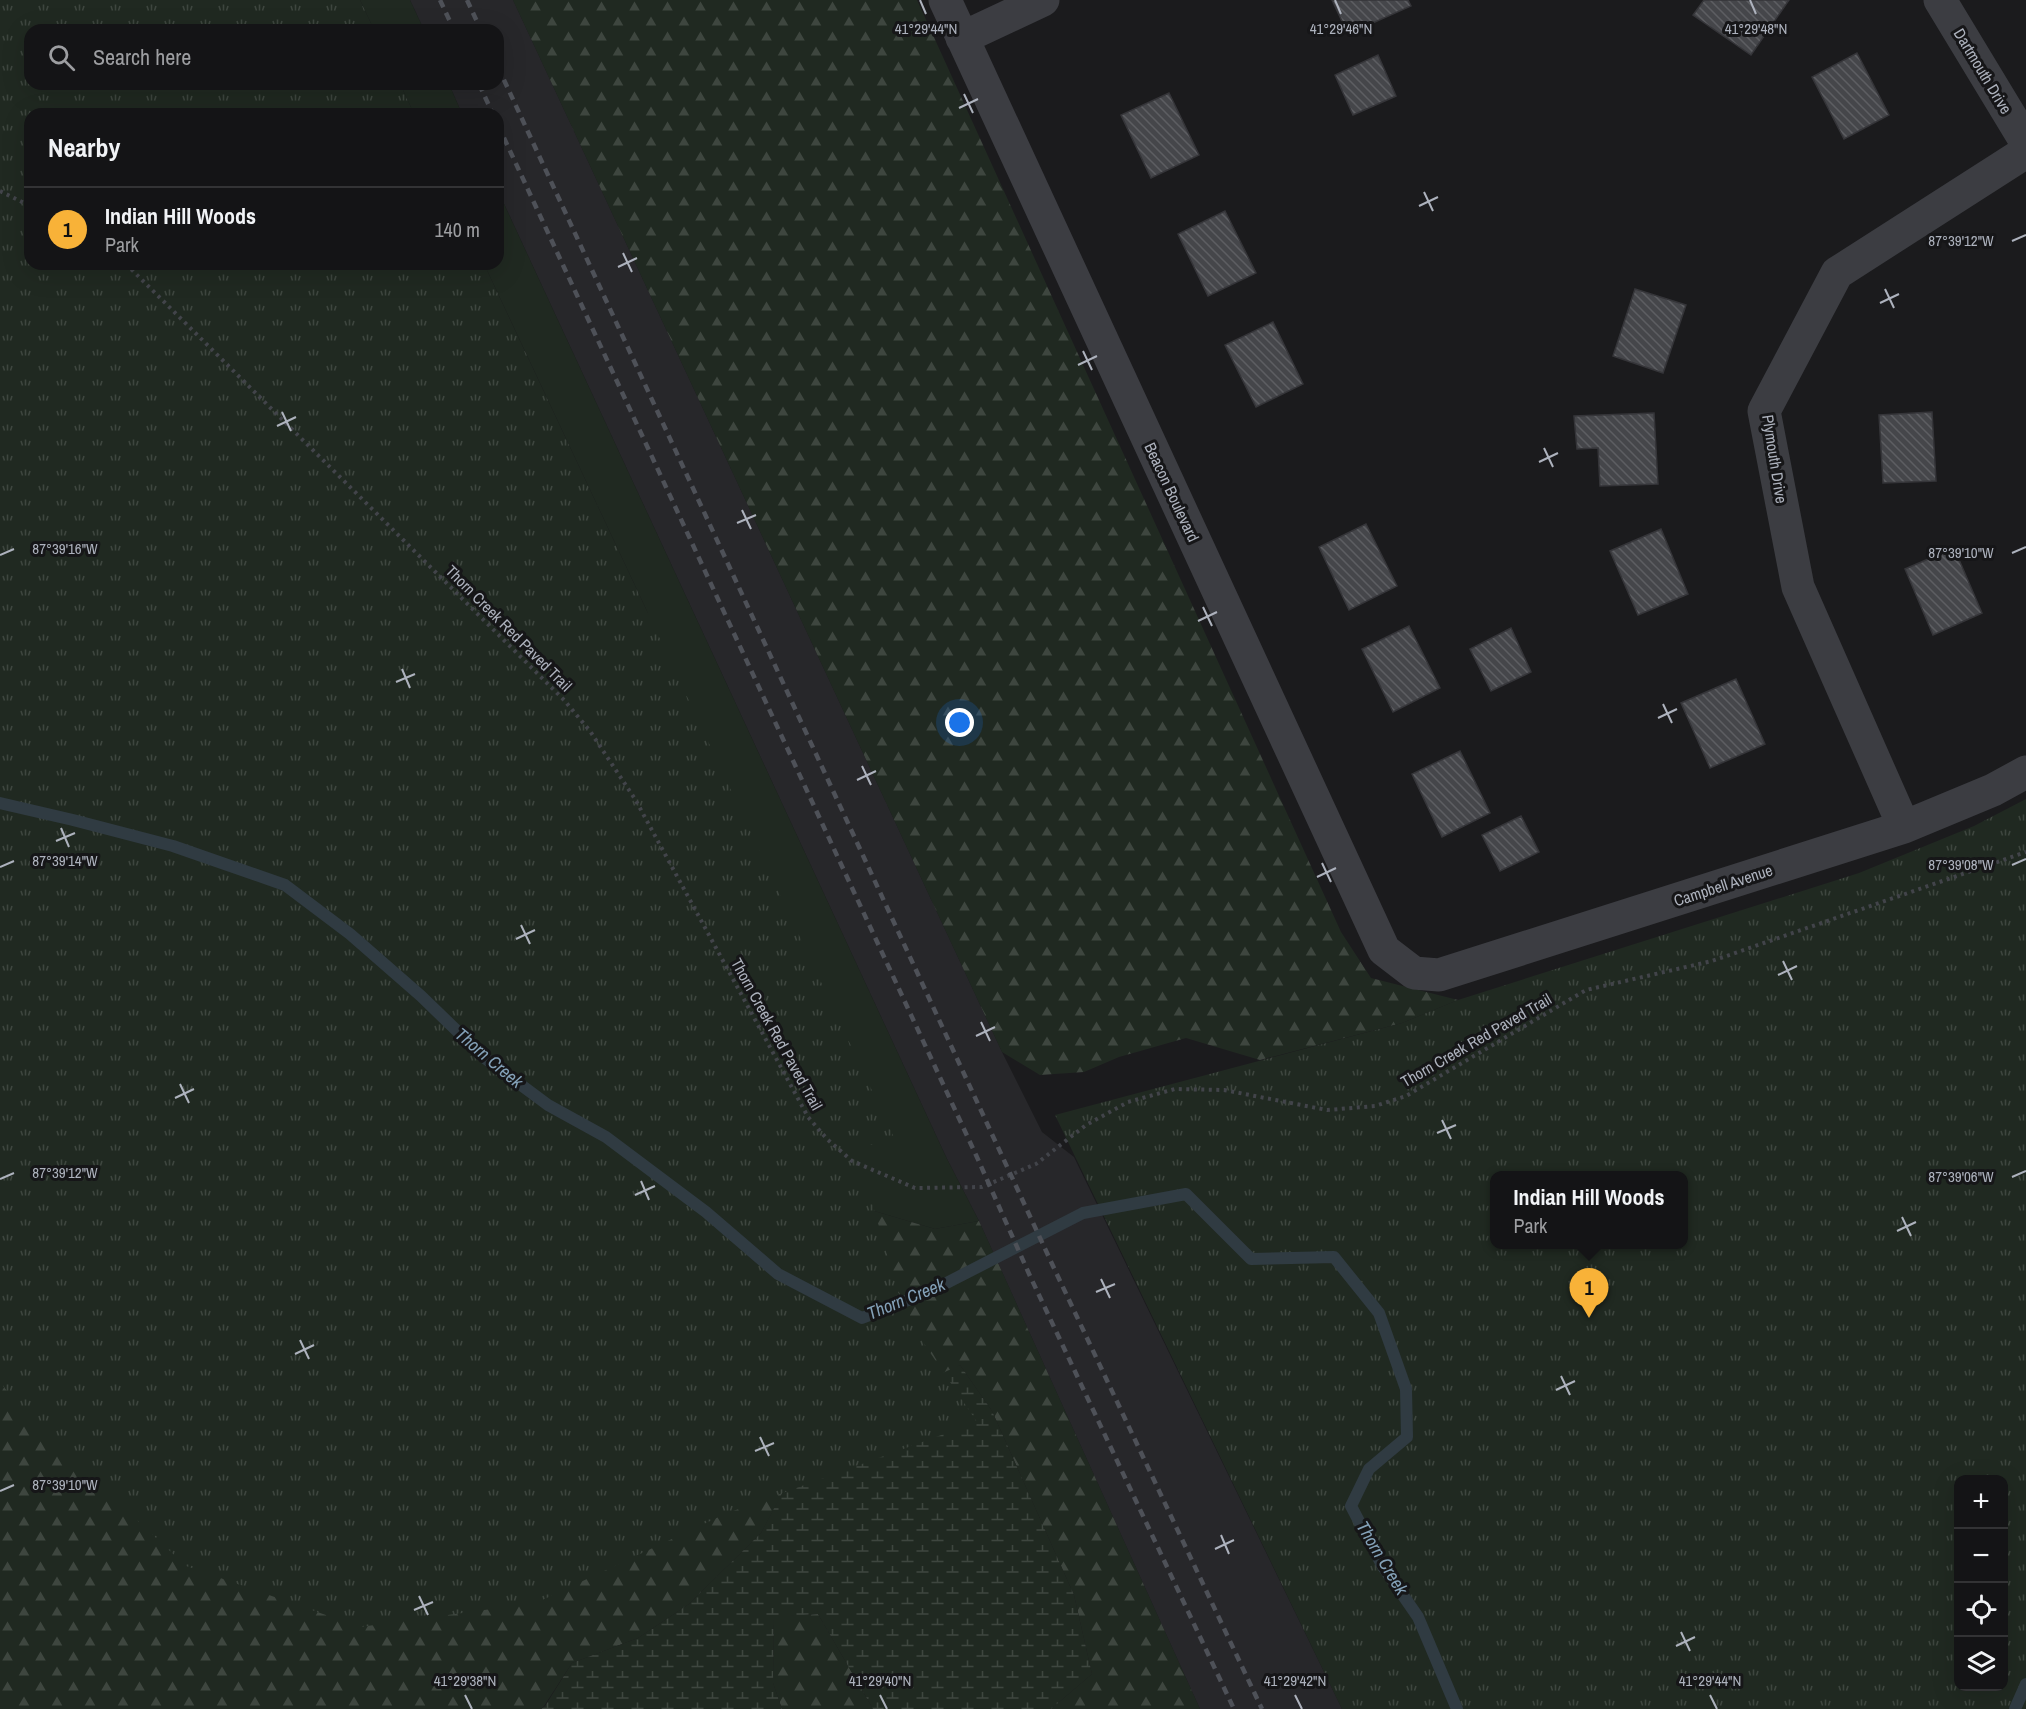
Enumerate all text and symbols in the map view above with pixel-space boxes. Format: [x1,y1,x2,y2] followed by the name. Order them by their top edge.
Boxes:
[895,18,957,39] text: 41°29'44"N
[1310,18,1372,39] text: 41°29'46"N
[1725,18,1787,39] text: 41°29'48"N
[24,24,504,90] search box
[1949,24,2017,118] street label: Dartmouth Drive
[45,41,78,74] icon: search
[93,42,191,72] text: Search here
[48,130,120,165] text: Nearby
[105,201,256,231] text: Indian Hill Woods
[63,216,72,243] text: 1
[434,216,480,243] text: 140 m
[1928,230,1994,251] text: 87°39'12"W
[105,231,139,258] text: Park
[1757,413,1793,505] street label: Plymouth Drive
[1139,439,1205,545] street label: Beacon Boulevard
[32,538,98,559] text: 87°39'16"W
[1928,542,1994,563] text: 87°39'10"W
[441,560,577,696] street label: Thorn Creek Red Paved Trail
[945,708,974,737] your location
[32,850,98,871] text: 87°39'14"W
[1928,854,1994,875] text: 87°39'08"W
[1671,859,1775,911] street label: Campbell Avenue
[726,954,828,1114] street label: Thorn Creek Red Paved Trail
[1397,988,1555,1092] street label: Thorn Creek Red Paved Trail
[450,1022,529,1094] water label: Thorn Creek
[32,1162,98,1183] text: 87°39'12"W
[1928,1166,1994,1187] text: 87°39'06"W
[1490,1171,1688,1249] popup
[1513,1182,1665,1212] text: Indian Hill Woods
[1513,1212,1547,1239] text: Park
[1570,1268,1608,1318] pin: 1
[863,1271,949,1325] water label: Thorn Creek
[32,1474,98,1495] text: 87°39'10"W
[1954,1475,2008,1691] map controls
[1954,1475,2008,1529] button: +
[1351,1516,1415,1600] water label: Thorn Creek
[1954,1529,2008,1583] button: −
[1954,1583,2008,1637] button: locate
[1954,1637,2008,1691] button: layers
[434,1670,496,1691] text: 41°29'38"N
[849,1670,911,1691] text: 41°29'40"N
[1264,1670,1326,1691] text: 41°29'42"N
[1679,1670,1741,1691] text: 41°29'44"N

